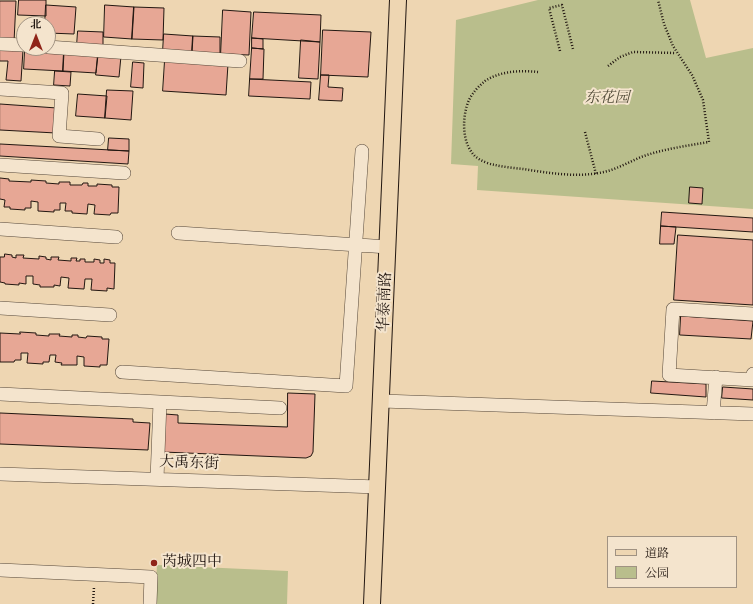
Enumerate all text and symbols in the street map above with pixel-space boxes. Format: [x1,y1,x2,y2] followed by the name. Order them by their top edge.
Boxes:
[16,16,56,56] north arrow
[31,18,42,32] text: 北
[585,90,629,108] park label: 东花园
[376,272,396,332] street label: 华泰南路
[159,454,219,474] street label: 大禹东街
[607,536,737,588] legend
[645,546,669,561] text: 道路
[162,554,222,572] place label: 芮城四中
[149,558,159,568] marker: 芮城四中
[645,566,669,581] text: 公园

